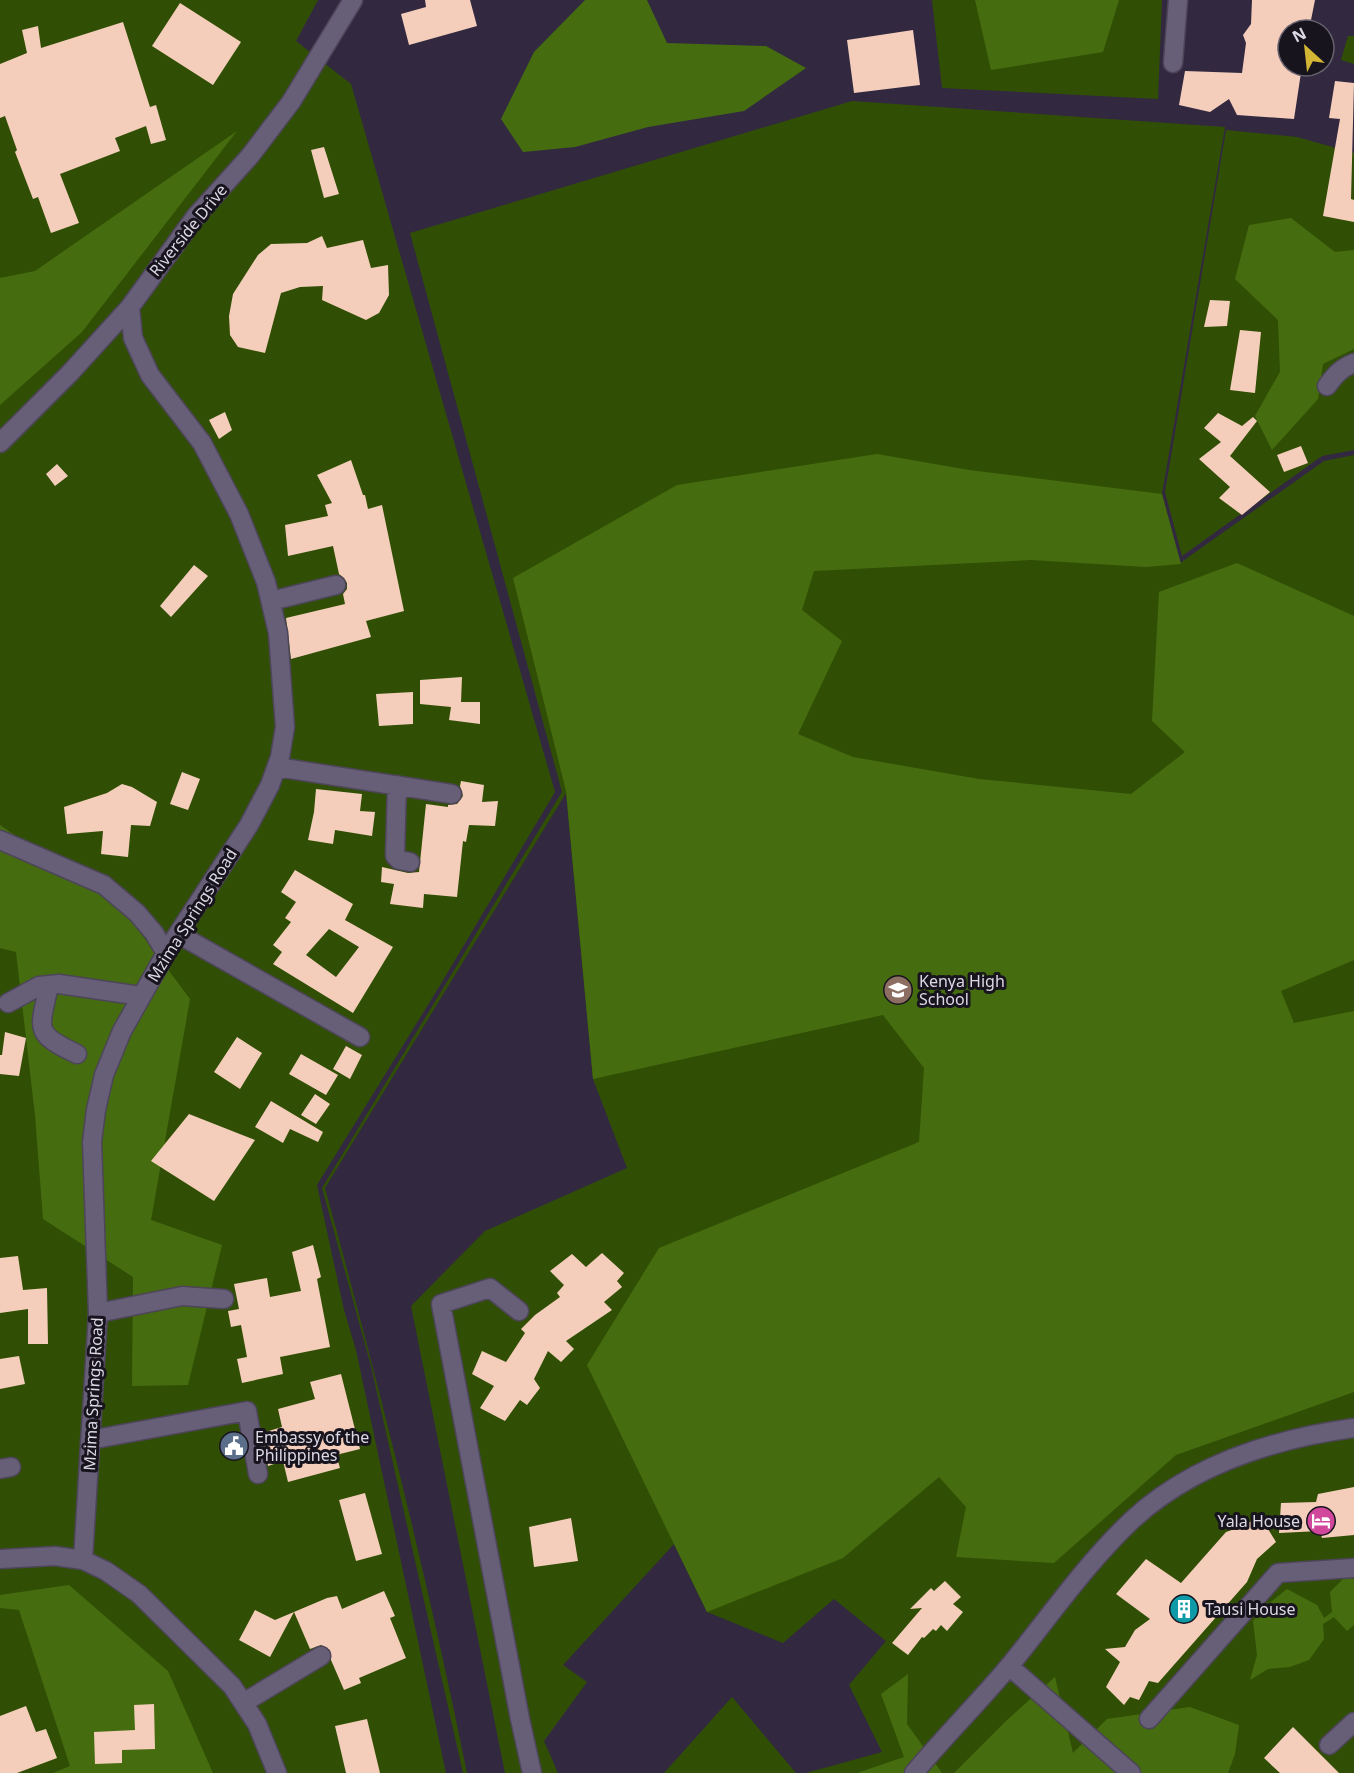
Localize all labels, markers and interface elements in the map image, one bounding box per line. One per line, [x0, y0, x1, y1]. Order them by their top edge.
north arrow [1276, 18, 1336, 78]
text: N [1288, 22, 1310, 47]
street label: Riverside Drive [144, 179, 232, 281]
street label: Mzima Springs Road [142, 844, 242, 986]
place label: Kenya High School [919, 970, 1005, 1010]
school or university icon: Kenya High School [882, 974, 914, 1006]
street label: Mzima Springs Road [78, 1317, 108, 1471]
place label: Embassy of the Philippines [255, 1426, 369, 1466]
public building icon: Embassy of the Philippines [218, 1430, 250, 1462]
hotel icon: Yala House [1305, 1505, 1337, 1537]
place label: Yala House [1217, 1510, 1300, 1532]
building icon: Tausi House [1168, 1593, 1200, 1625]
place label: Tausi House [1205, 1598, 1296, 1620]

